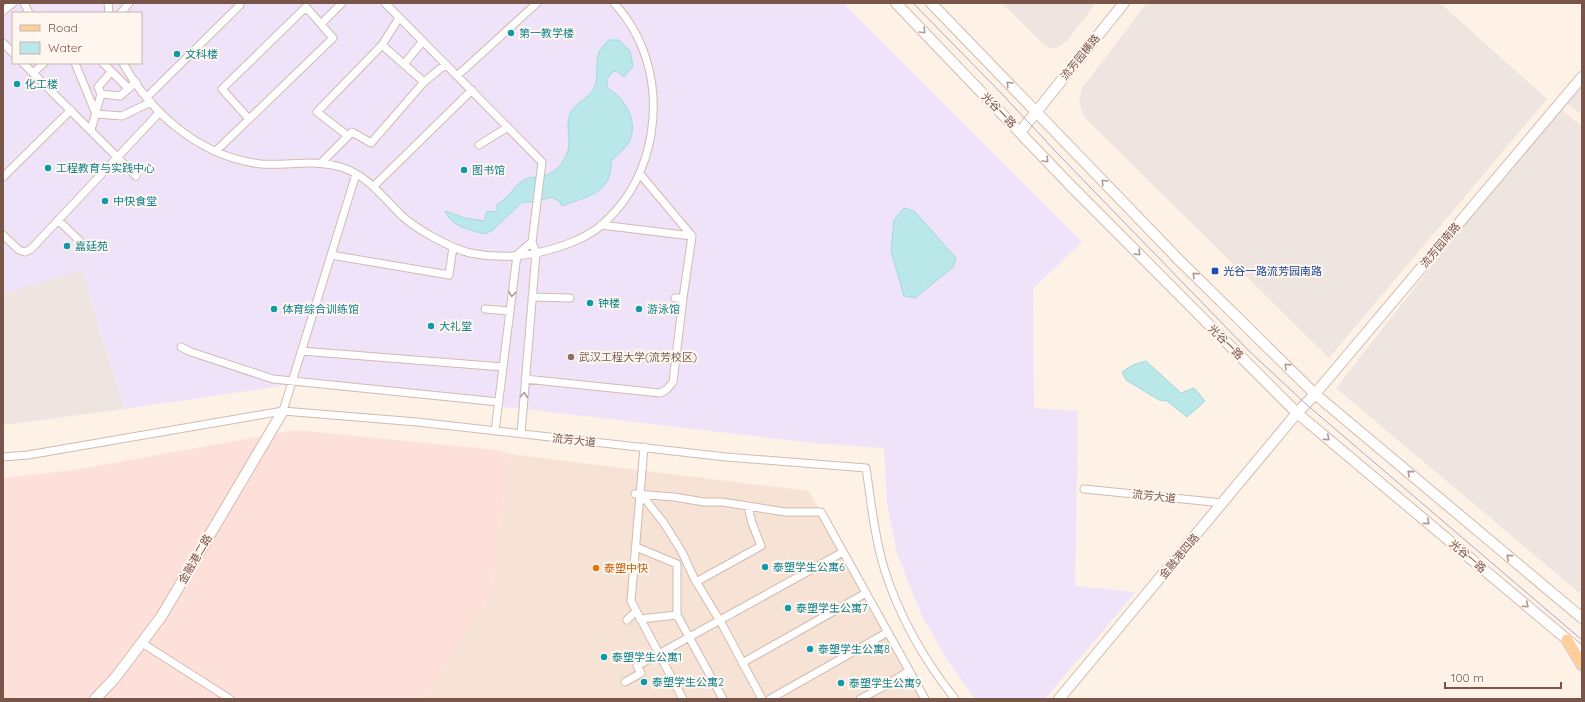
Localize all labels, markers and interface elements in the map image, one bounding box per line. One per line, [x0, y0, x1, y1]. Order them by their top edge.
legend [12, 12, 142, 64]
text: Road [48, 20, 78, 35]
place label: 第一教学楼 [519, 26, 574, 40]
one-way arrow [918, 26, 926, 34]
marker: 第一教学楼 [506, 28, 516, 38]
street label: 流芳园横路 [1057, 31, 1103, 83]
text: Water [48, 40, 83, 55]
place label: 文科楼 [185, 47, 218, 61]
marker: 文科楼 [172, 49, 182, 59]
place label: 化工楼 [25, 77, 58, 91]
marker: 化工楼 [12, 79, 22, 89]
one-way arrow [1006, 81, 1014, 89]
street label: 光谷一路 [979, 89, 1019, 131]
one-way arrow [1042, 155, 1049, 163]
place label: 工程教育与实践中心 [56, 161, 155, 175]
marker: 工程教育与实践中心 [43, 163, 53, 173]
place label: 图书馆 [472, 163, 505, 177]
marker: 图书馆 [459, 165, 469, 175]
one-way arrow [1101, 179, 1109, 187]
place label: 中快食堂 [113, 194, 157, 208]
marker: 中快食堂 [100, 196, 110, 206]
street label: 流芳园南路 [1417, 219, 1463, 271]
place label: 嘉廷苑 [75, 239, 108, 253]
marker: 嘉廷苑 [62, 241, 72, 251]
one-way arrow [1133, 248, 1140, 256]
place label: 光谷一路流芳园南路 [1223, 264, 1322, 278]
marker: 光谷一路流芳园南路 [1210, 266, 1220, 276]
one-way arrow [1192, 273, 1200, 280]
one-way arrow [508, 291, 517, 297]
place label: 钟楼 [598, 296, 620, 310]
marker: 钟楼 [585, 298, 595, 308]
place label: 体育综合训练馆 [282, 302, 359, 316]
place label: 游泳馆 [647, 302, 680, 316]
marker: 体育综合训练馆 [269, 304, 279, 314]
marker: 游泳馆 [634, 304, 644, 314]
place label: 大礼堂 [439, 319, 472, 333]
marker: 大礼堂 [426, 321, 436, 331]
street label: 光谷一路 [1205, 321, 1247, 363]
place label: 武汉工程大学(流芳校区) [579, 350, 697, 364]
marker: 武汉工程大学(流芳校区) [566, 352, 576, 362]
one-way arrow [1285, 364, 1292, 371]
one-way arrow [519, 392, 528, 398]
street label: 流芳大道 [551, 431, 597, 449]
one-way arrow [1322, 434, 1330, 441]
one-way arrow [1407, 471, 1415, 478]
street label: 流芳大道 [1131, 487, 1177, 505]
one-way arrow [1422, 517, 1429, 524]
street label: 金融港四路 [1156, 530, 1202, 582]
street label: 金融港二路 [175, 532, 215, 586]
street label: 光谷一路 [1447, 536, 1489, 576]
one-way arrow [1507, 555, 1514, 562]
place label: 泰塑学生公寓6 [773, 560, 845, 574]
place label: 泰塑中快 [604, 561, 648, 575]
marker: 泰塑学生公寓6 [760, 562, 770, 572]
marker: 泰塑中快 [591, 563, 601, 573]
place label: 泰塑学生公寓7 [796, 601, 868, 615]
one-way arrow [1522, 601, 1529, 608]
marker: 泰塑学生公寓7 [783, 603, 793, 613]
place label: 泰塑学生公寓8 [818, 642, 890, 656]
marker: 泰塑学生公寓8 [805, 644, 815, 654]
place label: 泰塑学生公寓1 [612, 650, 682, 664]
marker: 泰塑学生公寓1 [599, 652, 609, 662]
scale bar [1445, 664, 1561, 690]
text: 100 m [1451, 670, 1484, 685]
place label: 泰塑学生公寓2 [652, 675, 724, 689]
place label: 泰塑学生公寓9 [849, 676, 921, 690]
marker: 泰塑学生公寓2 [639, 677, 649, 687]
marker: 泰塑学生公寓9 [836, 678, 846, 688]

